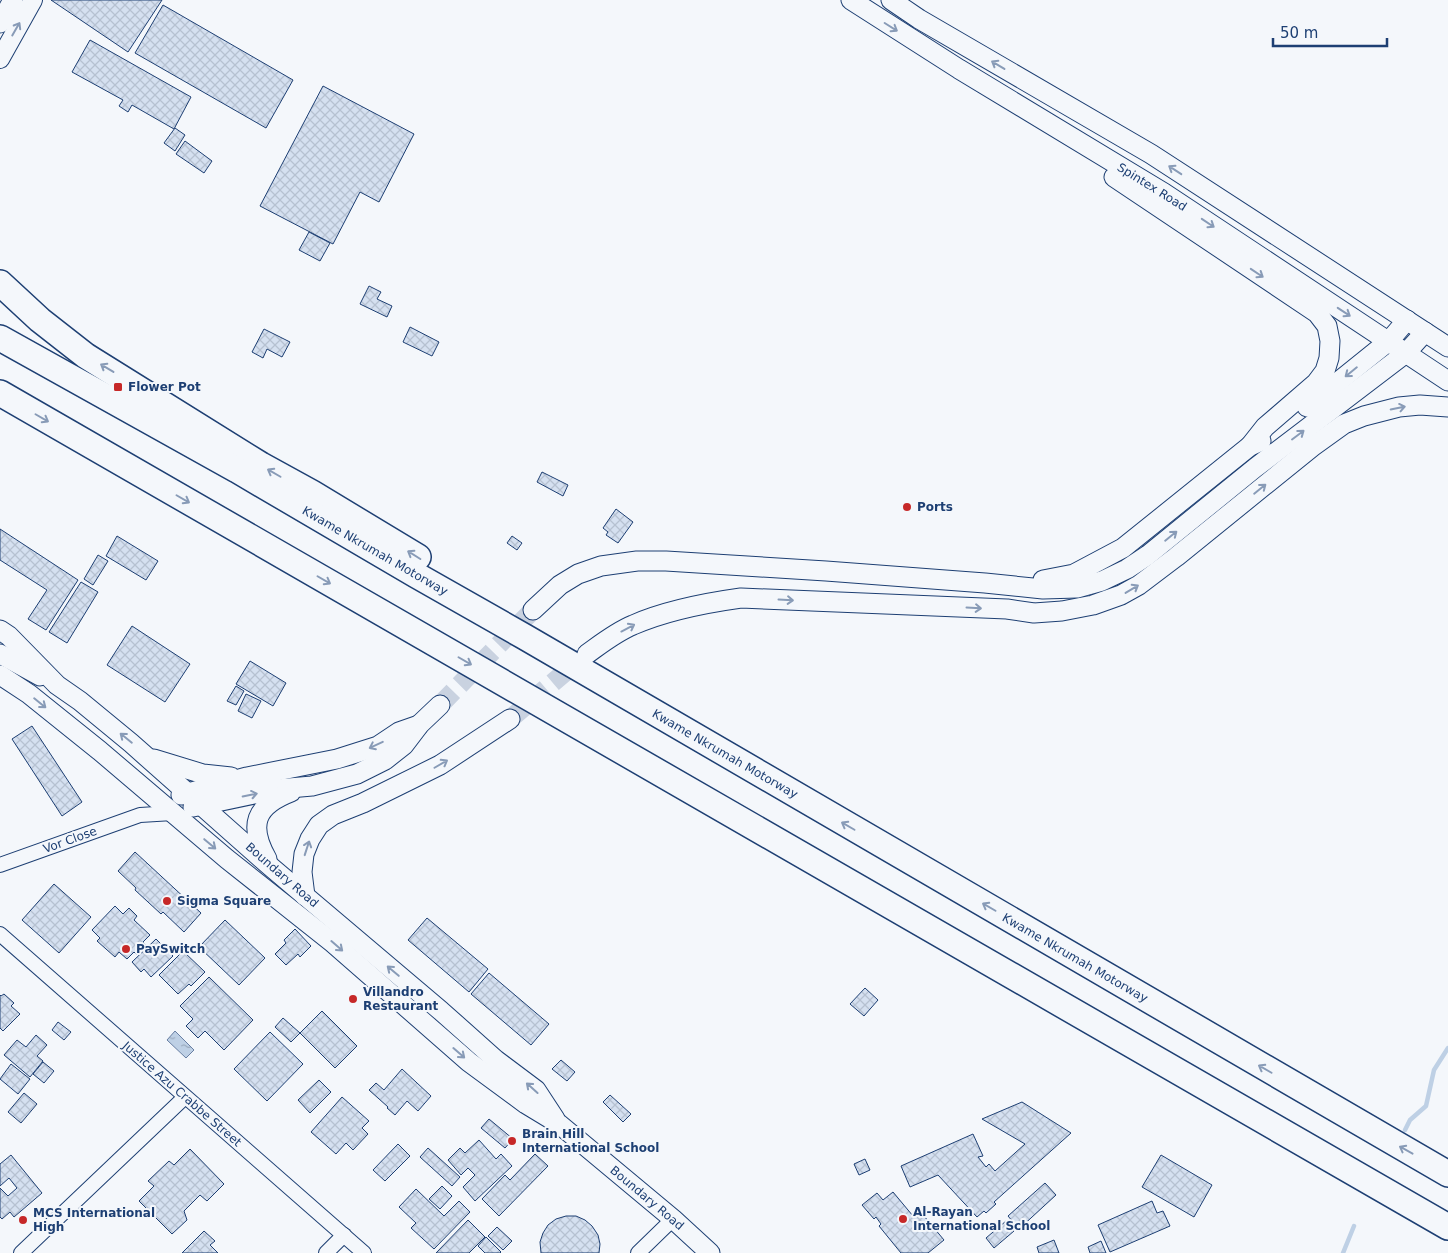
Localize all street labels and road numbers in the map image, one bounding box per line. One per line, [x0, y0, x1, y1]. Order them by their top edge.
street label: Spintex Road [1115, 160, 1189, 214]
street label: Kwame Nkrumah Motorway [300, 503, 450, 599]
street label: Kwame Nkrumah Motorway [650, 706, 800, 802]
street label: Vor Close [41, 824, 99, 856]
street label: Boundary Road [243, 840, 321, 910]
street label: Kwame Nkrumah Motorway [1000, 910, 1150, 1006]
street label: Justice Azu Crabbe Street [119, 1038, 244, 1150]
street label: Boundary Road [607, 1163, 687, 1233]

